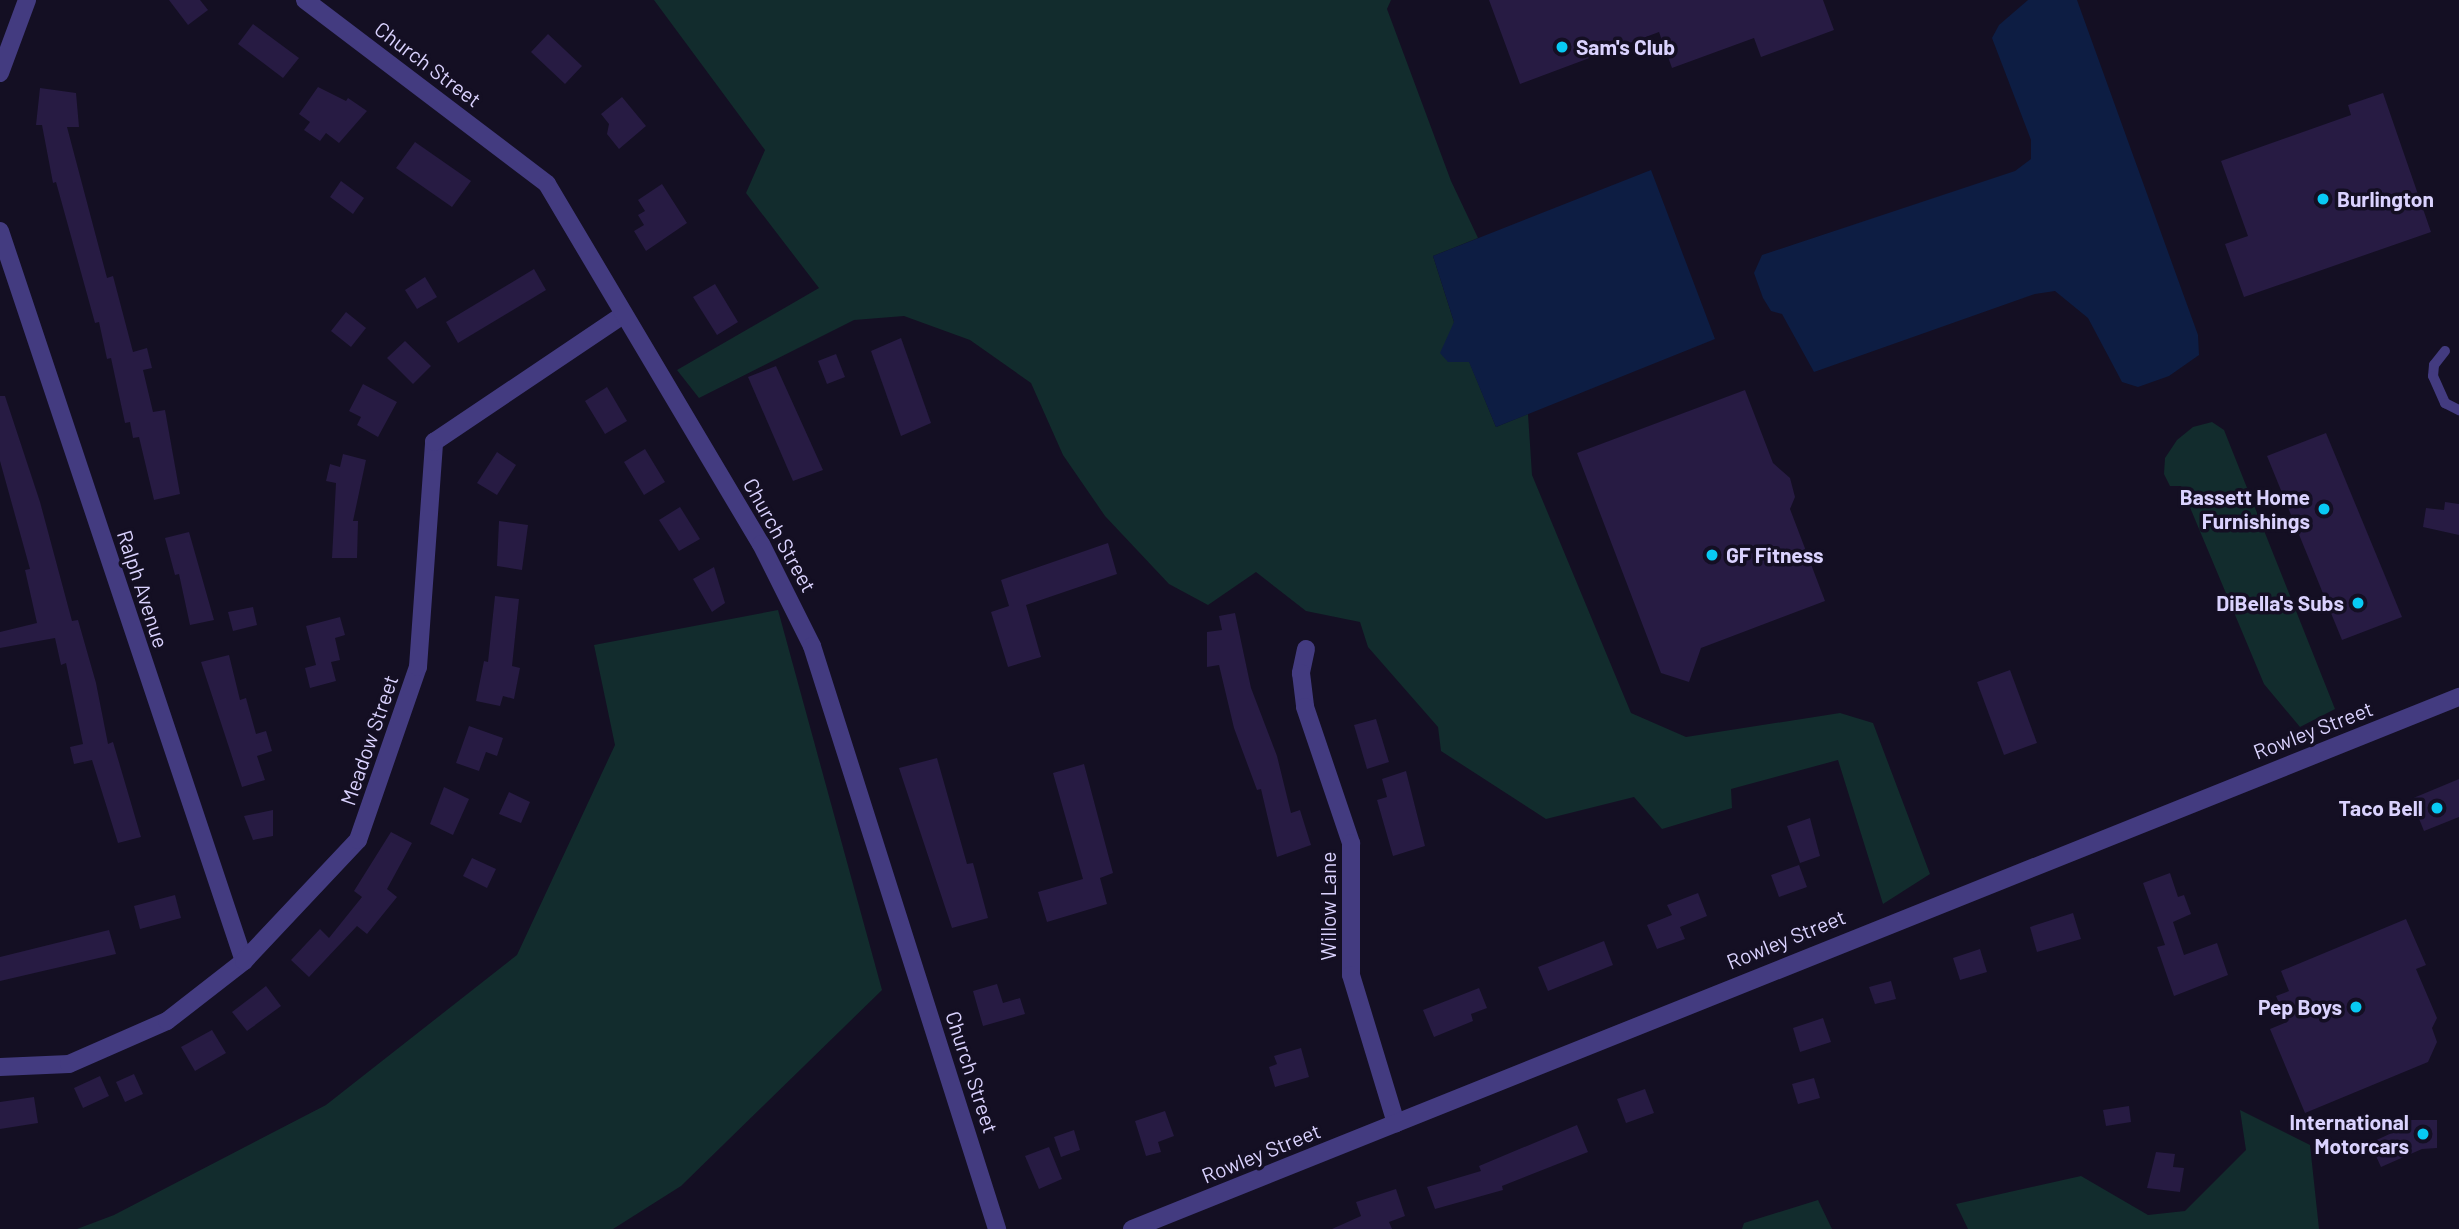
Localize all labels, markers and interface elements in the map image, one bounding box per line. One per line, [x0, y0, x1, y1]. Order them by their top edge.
street label: Church Street [370, 16, 486, 112]
place label: Sam's Club [1576, 34, 1675, 60]
marker: Sam's Club [1554, 39, 1570, 55]
place label: Burlington [2337, 186, 2434, 212]
marker: Burlington [2315, 191, 2331, 207]
street label: Church Street [738, 474, 822, 596]
place label: Bassett Home Furnishings [2180, 484, 2310, 534]
marker: Bassett Home Furnishings [2316, 501, 2332, 517]
street label: Ralph Avenue [112, 527, 174, 651]
place label: GF Fitness [1726, 542, 1824, 568]
marker: GF Fitness [1704, 547, 1720, 563]
place label: DiBella's Subs [2216, 590, 2344, 616]
marker: DiBella's Subs [2350, 595, 2366, 611]
street label: Meadow Street [335, 672, 403, 808]
street label: Rowley Street [2250, 696, 2376, 764]
place label: Taco Bell [2339, 795, 2423, 821]
marker: Taco Bell [2429, 800, 2445, 816]
street label: Willow Lane [1315, 852, 1341, 960]
street label: Rowley Street [1723, 904, 1849, 974]
place label: Pep Boys [2258, 994, 2342, 1020]
marker: Pep Boys [2348, 999, 2364, 1015]
street label: Church Street [940, 1008, 1004, 1136]
place label: International Motorcars [2290, 1109, 2409, 1159]
street label: Rowley Street [1198, 1118, 1324, 1188]
marker: International Motorcars [2415, 1126, 2431, 1142]

